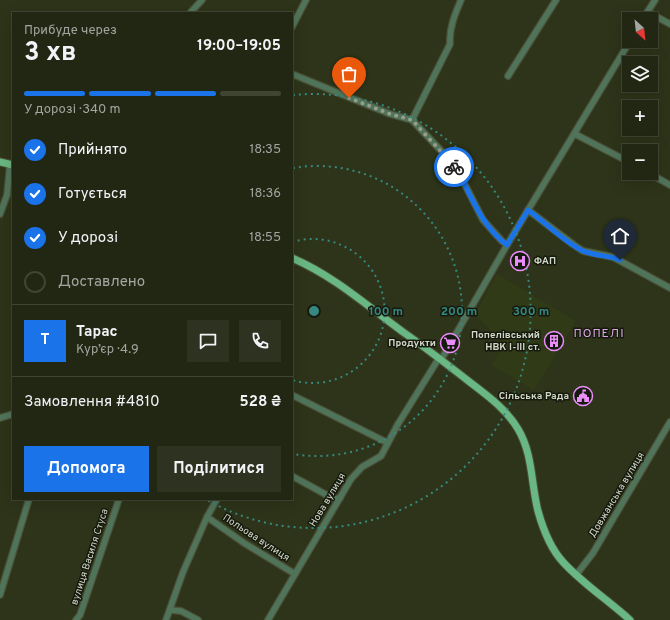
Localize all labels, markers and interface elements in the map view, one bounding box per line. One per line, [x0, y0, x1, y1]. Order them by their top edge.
north arrow [622, 12, 658, 48]
map controls [622, 12, 658, 180]
text: Прибуде через [24, 23, 117, 39]
text: 3 хв [24, 37, 77, 70]
text: 19:00–19:05 [197, 37, 281, 56]
button: layers [622, 56, 658, 92]
pin [332, 57, 366, 98]
icon: bag [338, 63, 360, 85]
button: + [622, 100, 658, 136]
text: У дорозі · 340 m [24, 102, 120, 118]
icon: check [24, 139, 46, 161]
text: Прийнято [58, 141, 127, 160]
text: 18:35 [249, 142, 281, 158]
button: − [622, 144, 658, 180]
courier [434, 147, 474, 187]
icon: bike [443, 156, 465, 178]
icon: check [24, 183, 46, 205]
text: Готується [58, 185, 127, 204]
text: 18:36 [250, 186, 281, 202]
pin [603, 219, 637, 260]
icon: home [609, 225, 631, 247]
icon: check [24, 227, 46, 249]
text: У дорозі [58, 229, 118, 248]
text: 18:55 [249, 230, 281, 246]
hospital icon: ФАП [509, 250, 531, 272]
place label: ФАП [534, 255, 556, 268]
text: Доставлено [58, 273, 145, 292]
centre of rings [307, 304, 321, 318]
text: 100 m [369, 304, 403, 320]
text: 200 m [441, 304, 477, 320]
text: 300 m [513, 304, 549, 320]
button: chat [187, 320, 229, 362]
button: phone [239, 320, 281, 362]
text: Тарас [76, 323, 118, 342]
district label: ПОПЕЛІ [573, 326, 625, 342]
place label: Попелівський НВК І-ІІІ ст. [471, 329, 541, 354]
building icon: Попелівський НВК І-ІІІ ст. [543, 330, 565, 352]
text: Т [40, 331, 50, 350]
supermarket icon: Продукти [439, 332, 461, 354]
place label: Продукти [388, 337, 436, 350]
text: Кур’єр · 4.9 [76, 342, 139, 358]
public building icon: Сільська Рада [572, 385, 594, 407]
place label: Сільська Рада [499, 390, 569, 403]
text: Замовлення #4810 [24, 393, 160, 412]
text: 528 ₴ [240, 393, 281, 412]
button: Допомога [24, 446, 149, 492]
button: Поділитися [157, 446, 281, 492]
street label: Довжанська вулиця [586, 450, 648, 540]
street label: Нова вулиця [307, 471, 349, 529]
street label: вулиця Василя Стуса [68, 507, 112, 607]
street label: Польова вулиця [220, 511, 292, 565]

